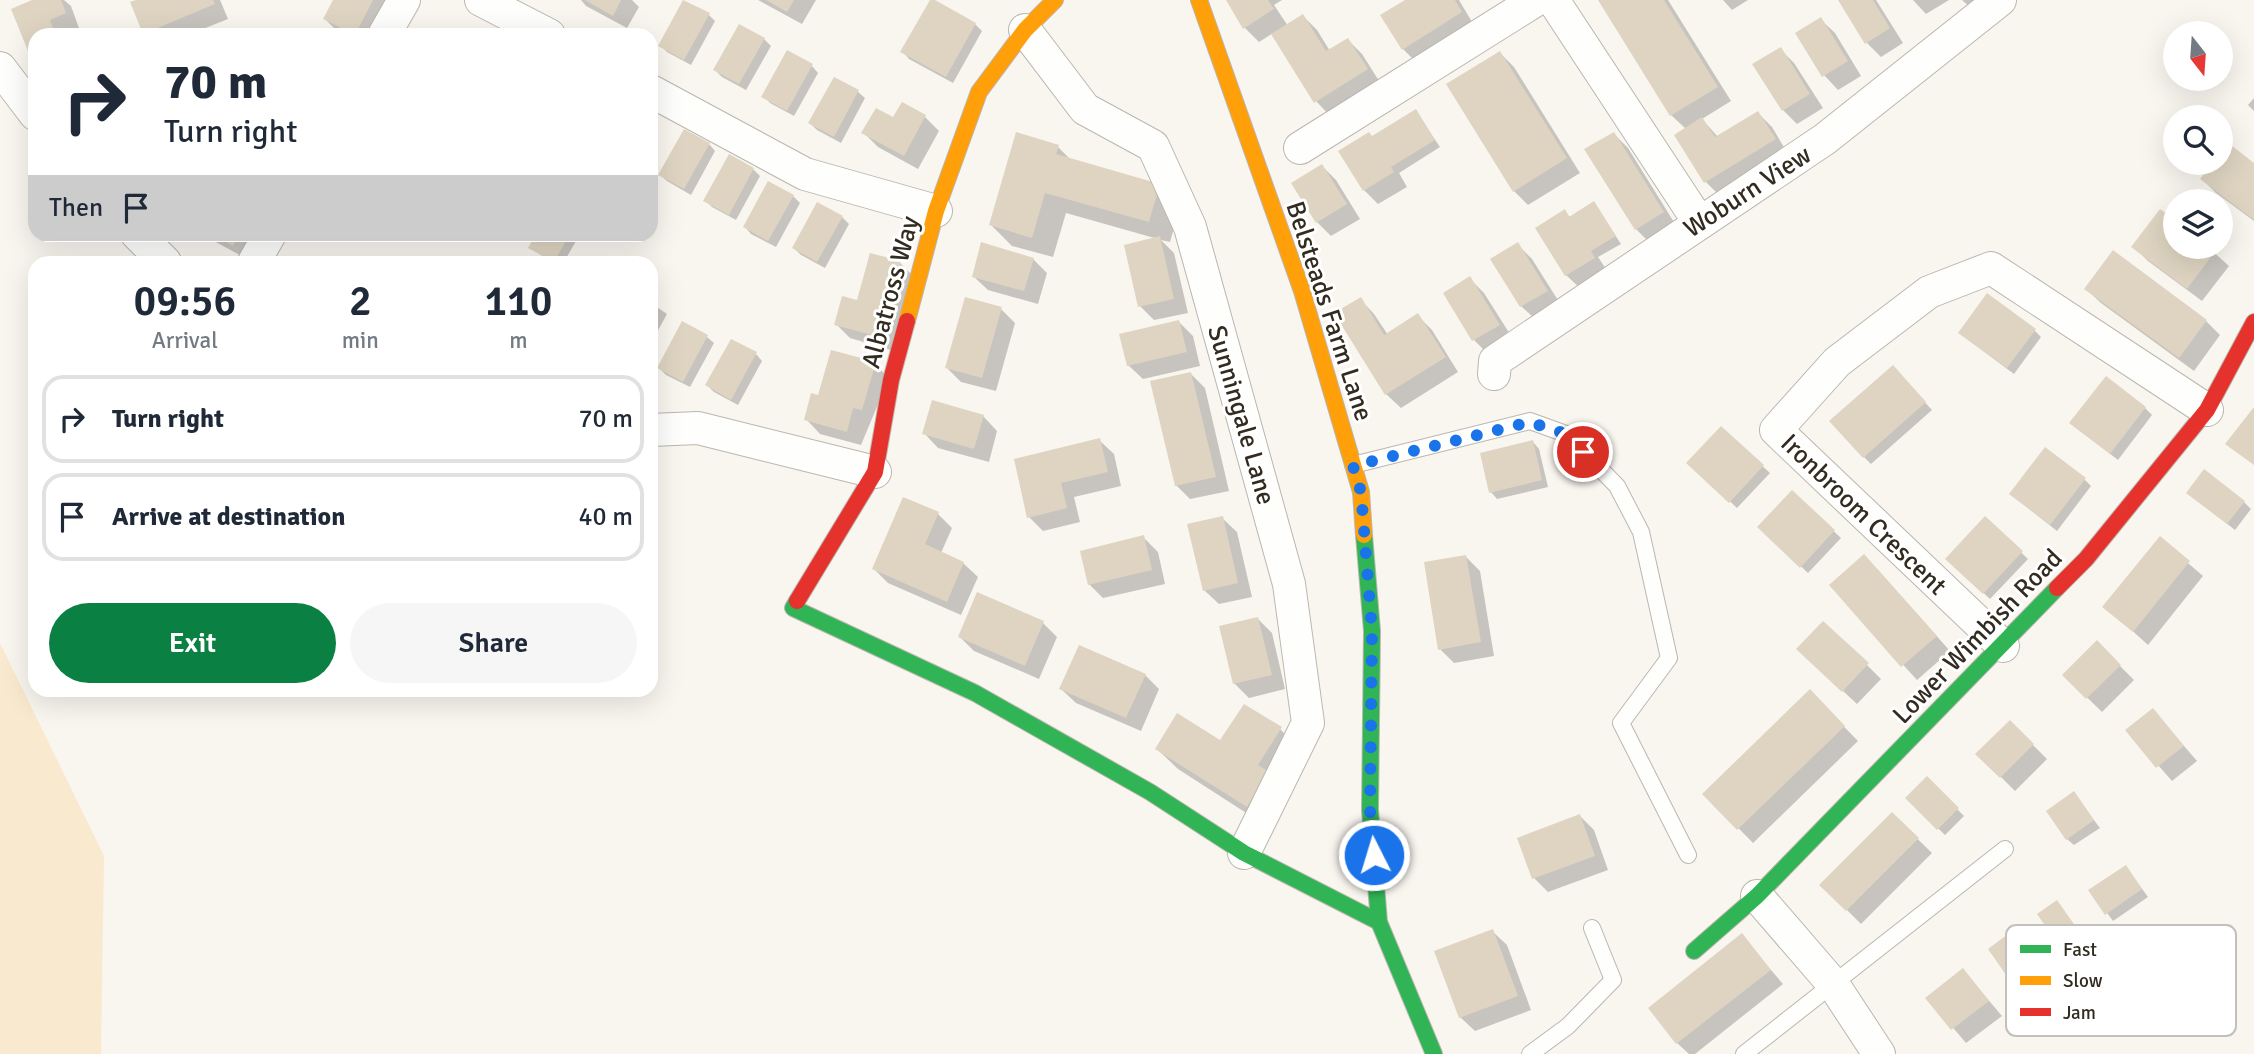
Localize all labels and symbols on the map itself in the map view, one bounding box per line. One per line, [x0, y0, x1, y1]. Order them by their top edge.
north arrow [2163, 21, 2233, 91]
street label: Woburn View [1678, 139, 1817, 245]
street label: Belsteads Farm Lane [1278, 197, 1380, 425]
street label: Albatross Way [855, 213, 927, 372]
street label: Sunningale Lane [1200, 322, 1282, 509]
pin [1553, 422, 1613, 482]
street label: Ironbroom Crescent [1774, 427, 1953, 602]
street label: Lower Wimbish Road [1886, 543, 2069, 731]
position arrow [1337, 818, 1411, 892]
legend [2006, 925, 2236, 1036]
text: Fast [2063, 938, 2097, 962]
text: Slow [2063, 969, 2103, 993]
text: Jam [2063, 1001, 2096, 1025]

